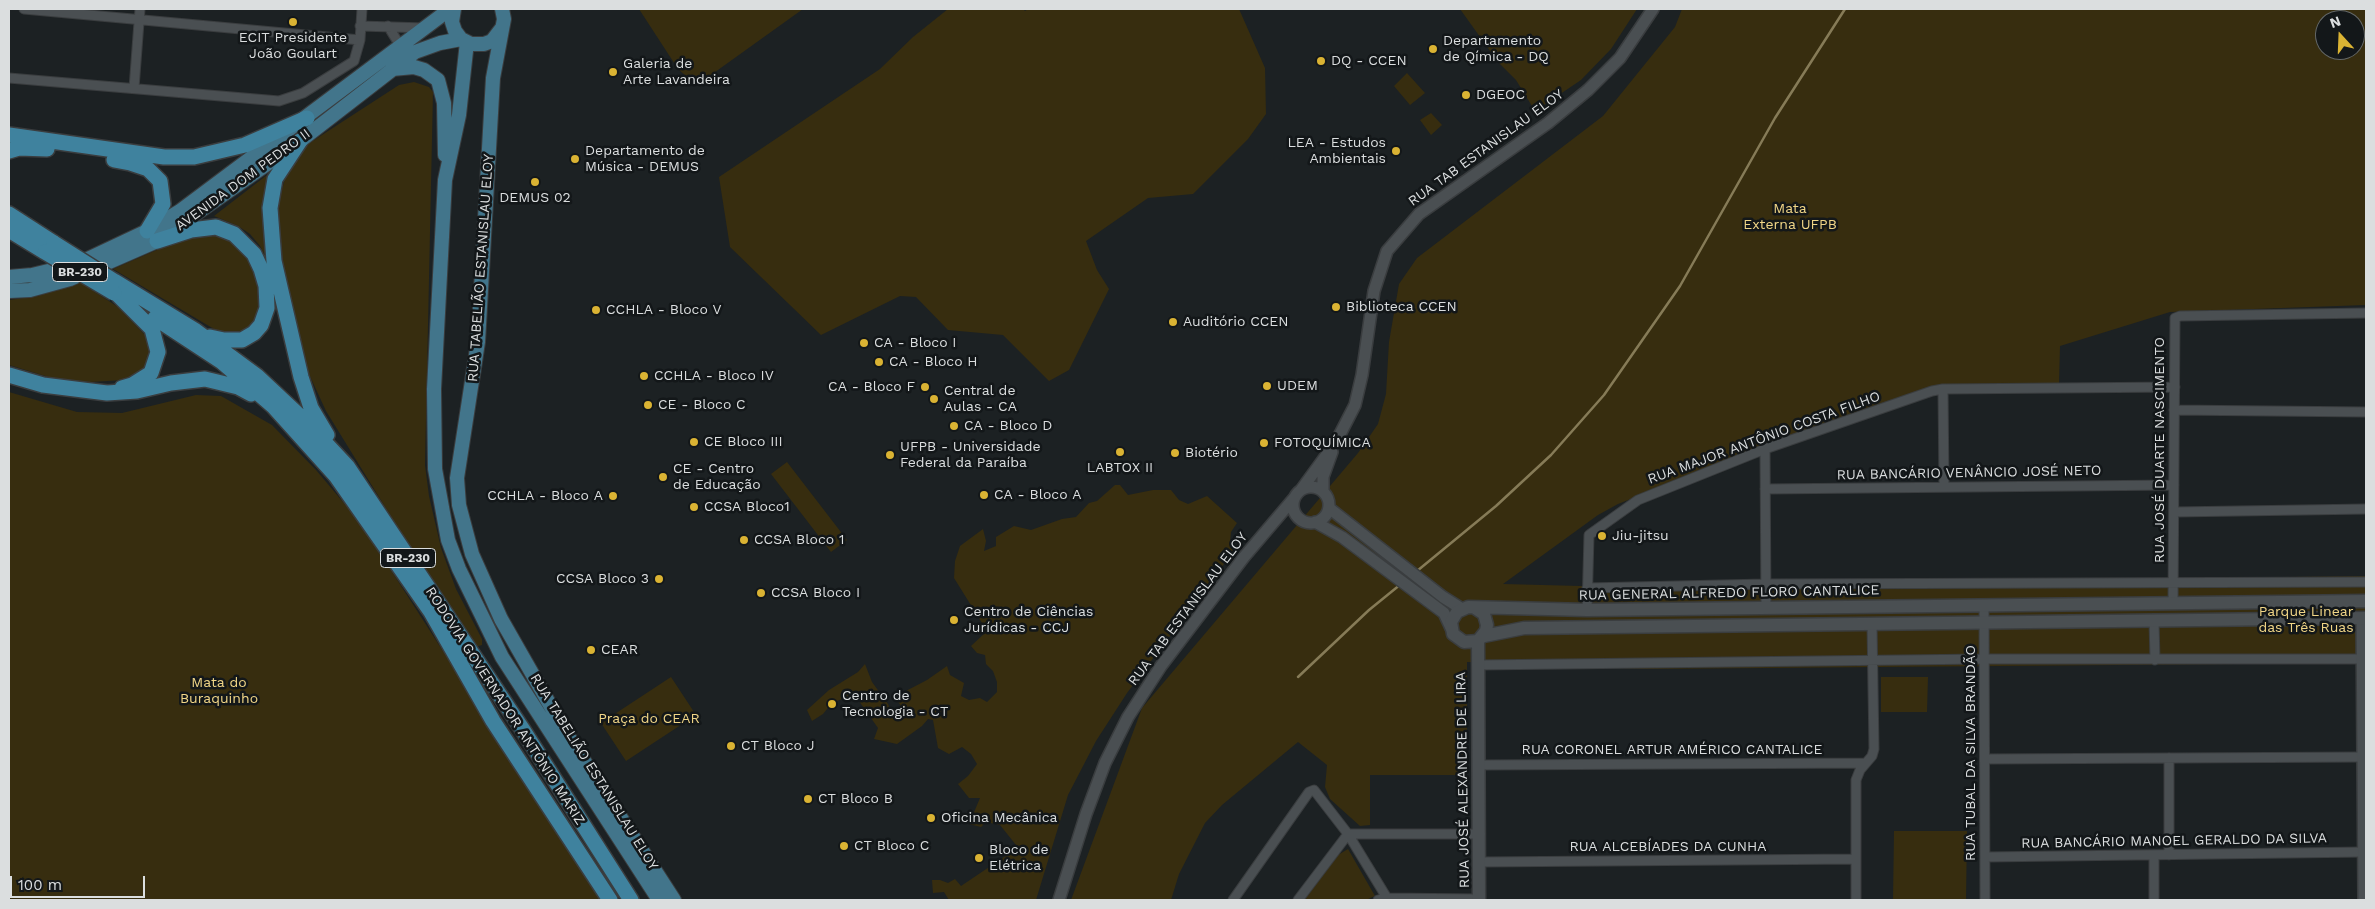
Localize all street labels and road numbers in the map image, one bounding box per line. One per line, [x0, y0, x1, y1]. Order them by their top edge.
street label: RUA TAB ESTANISLAU ELOY [1405, 86, 1567, 210]
street label: AVENIDA DOM PEDRO II [172, 126, 314, 234]
street label: RUA TABELIÃO ESTANISLAU ELOY [465, 153, 497, 383]
road number: BR-230 [52, 262, 108, 282]
street label: RUA JOSÉ DUARTE NASCIMENTO [2152, 337, 2168, 563]
street label: RUA MAJOR ANTÔNIO COSTA FILHO [1646, 388, 1882, 488]
street label: RUA BANCÁRIO VENÂNCIO JOSÉ NETO [1837, 462, 2101, 484]
street label: RUA TAB ESTANISLAU ELOY [1125, 529, 1251, 689]
road number: BR-230 [380, 548, 436, 568]
street label: RUA GENERAL ALFREDO FLORO CANTALICE [1578, 582, 1880, 604]
street label: RODOVIA GOVERNADOR ANTÔNIO MARIZ [422, 584, 588, 828]
street label: RUA TUBAL DA SILVA BRANDÃO [1963, 645, 1979, 861]
street label: RUA TABELIÃO ESTANISLAU ELOY [526, 671, 662, 873]
street label: RUA JOSÉ ALEXANDRE DE LIRA [1453, 672, 1473, 888]
street label: RUA CORONEL ARTUR AMÉRICO CANTALICE [1522, 742, 1822, 758]
street label: RUA BANCÁRIO MANOEL GERALDO DA SILVA [2021, 830, 2327, 852]
street label: RUA ALCEBÍADES DA CUNHA [1569, 839, 1767, 855]

